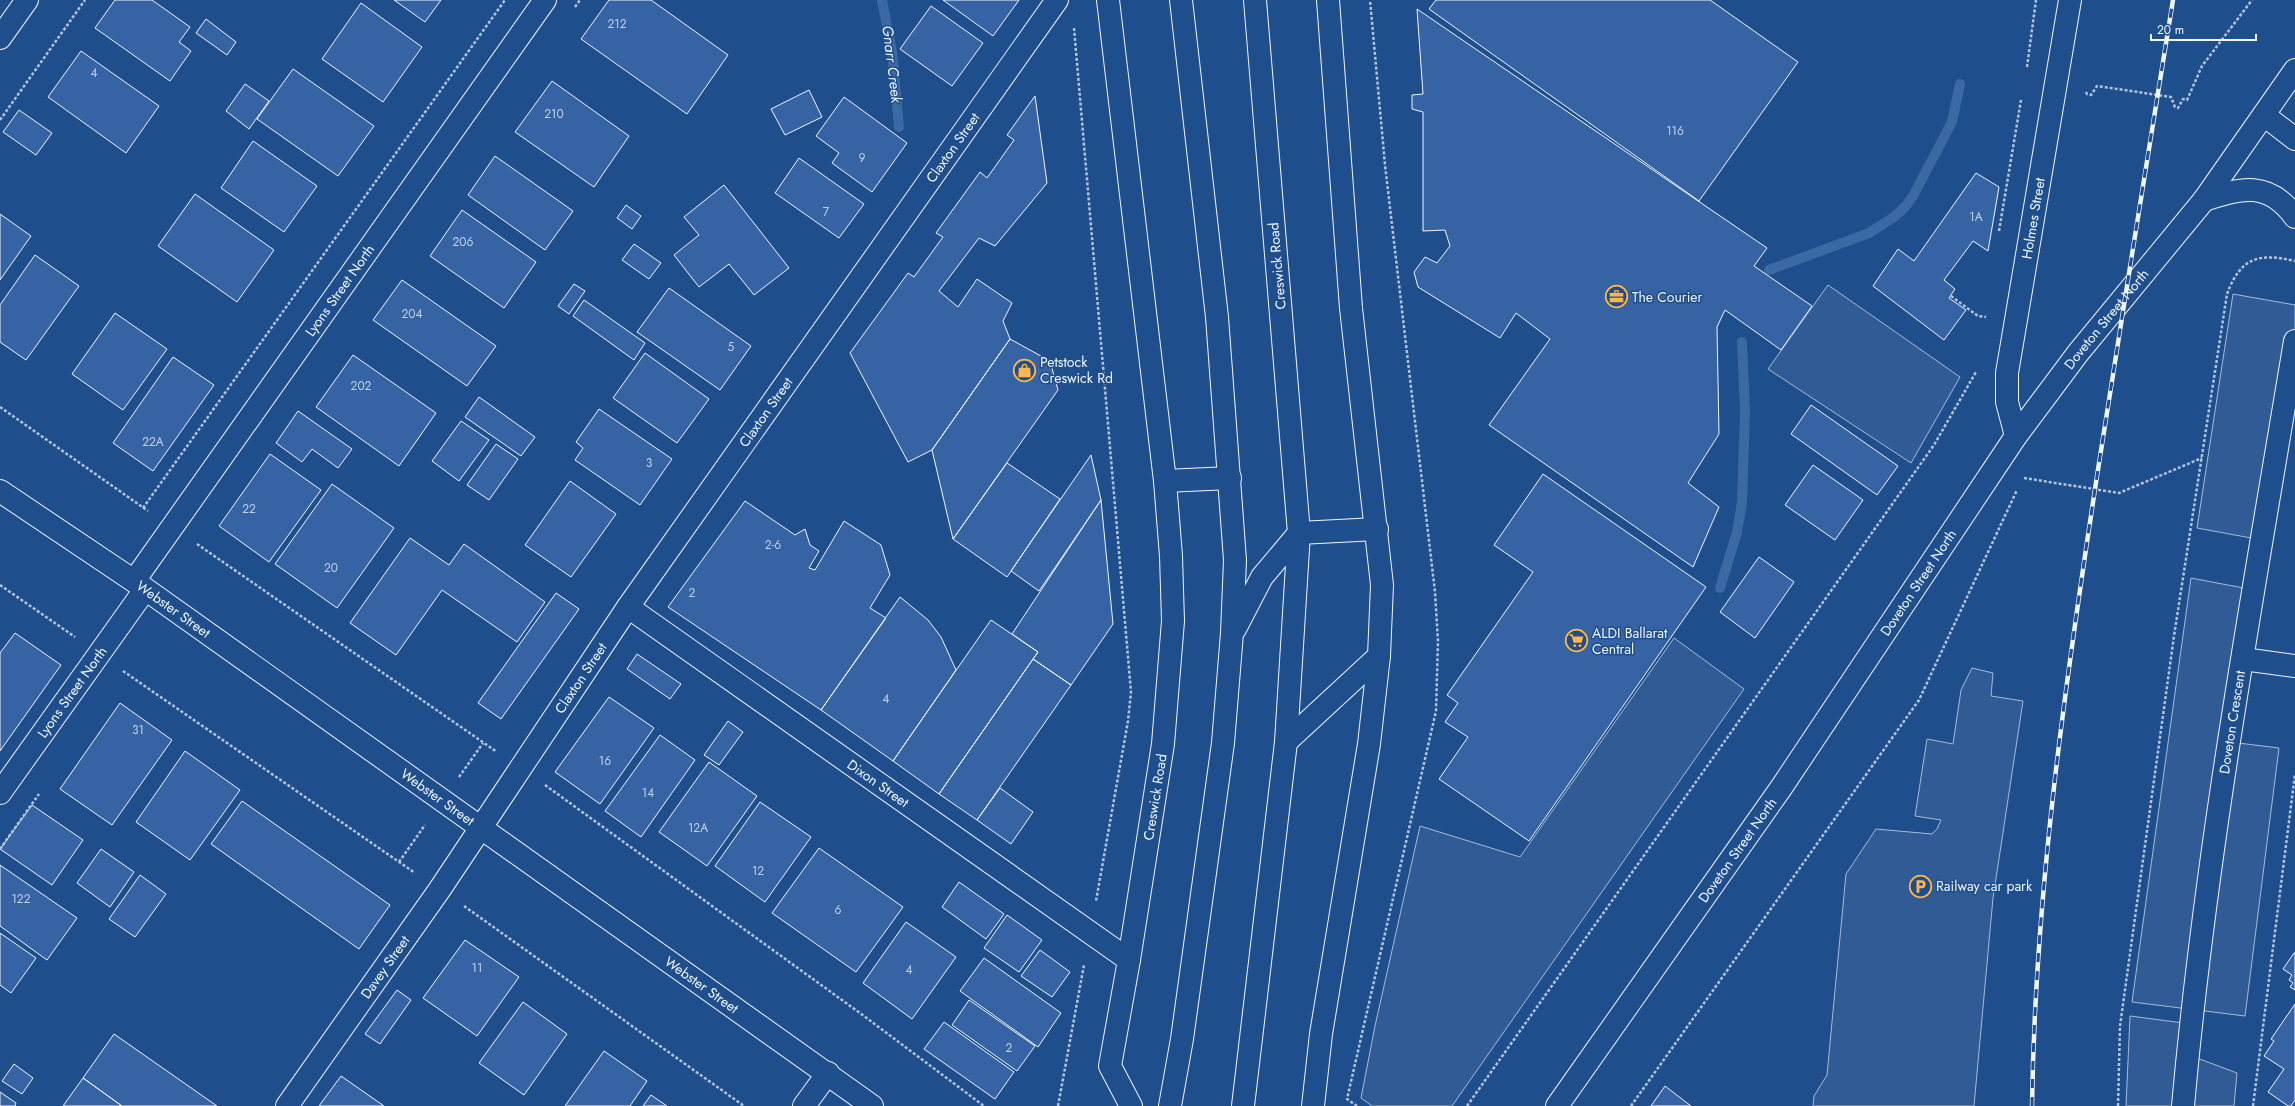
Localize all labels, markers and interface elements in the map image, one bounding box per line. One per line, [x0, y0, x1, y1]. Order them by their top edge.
house number: 212 [607, 15, 627, 33]
scale bar [2151, 16, 2256, 42]
text: 20 m [2157, 21, 2184, 39]
water label: Gnarr Creek [876, 24, 908, 105]
house number: 4 [91, 64, 98, 82]
house number: 210 [544, 105, 564, 123]
street label: Claxton Street [921, 108, 985, 187]
house number: 116 [1666, 122, 1684, 140]
house number: 9 [859, 149, 866, 167]
street label: Holmes Street [2016, 175, 2050, 261]
house number: 7 [823, 203, 830, 221]
house number: 1A [1969, 208, 1983, 226]
street label: Creswick Road [1263, 222, 1291, 310]
house number: 206 [453, 233, 474, 251]
street label: Lyons Street North [300, 240, 379, 340]
street label: Doveton Street North [2059, 264, 2153, 373]
office icon: The Courier [1603, 284, 1629, 310]
place label: The Courier [1632, 287, 1703, 307]
house number: 204 [401, 305, 423, 323]
house number: 5 [728, 338, 735, 356]
place label: Petstock Creswick Rd [1040, 352, 1113, 388]
shop icon: Petstock Creswick Rd [1011, 357, 1037, 383]
street label: Claxton Street [734, 373, 798, 451]
house number: 202 [351, 377, 372, 395]
house number: 22A [142, 433, 164, 451]
house number: 3 [646, 454, 653, 472]
house number: 22 [242, 500, 256, 518]
street label: Doveton Street North [1875, 525, 1961, 640]
house number: 2-6 [765, 536, 781, 554]
house number: 20 [324, 559, 338, 577]
street label: Webster Street [132, 576, 215, 643]
house number: 2 [689, 584, 696, 602]
place label: ALDI Ballarat Central [1592, 623, 1668, 659]
supermarket icon: ALDI Ballarat Central [1564, 628, 1590, 654]
street label: Claxton Street [550, 638, 612, 718]
street label: Lyons Street North [32, 642, 112, 742]
street label: Doveton Crescent [2214, 668, 2250, 775]
house number: 4 [883, 690, 890, 708]
house number: 31 [132, 721, 144, 739]
house number: 16 [599, 752, 611, 770]
street label: Creswick Road [1138, 752, 1172, 842]
street label: Dixon Street [843, 754, 914, 812]
street label: Webster Street [396, 764, 479, 831]
house number: 14 [642, 784, 654, 802]
street label: Doveton Street North [1693, 793, 1781, 907]
house number: 12A [688, 819, 708, 837]
house number: 12 [752, 862, 764, 880]
parking icon: Railway car park [1907, 873, 1933, 899]
place label: Railway car park [1936, 876, 2033, 896]
house number: 122 [11, 890, 31, 908]
house number: 6 [835, 901, 842, 919]
street label: Davey Street [356, 931, 415, 1003]
street label: Webster Street [660, 952, 743, 1018]
house number: 11 [472, 959, 482, 977]
house number: 4 [906, 961, 913, 979]
house number: 2 [1006, 1039, 1013, 1057]

